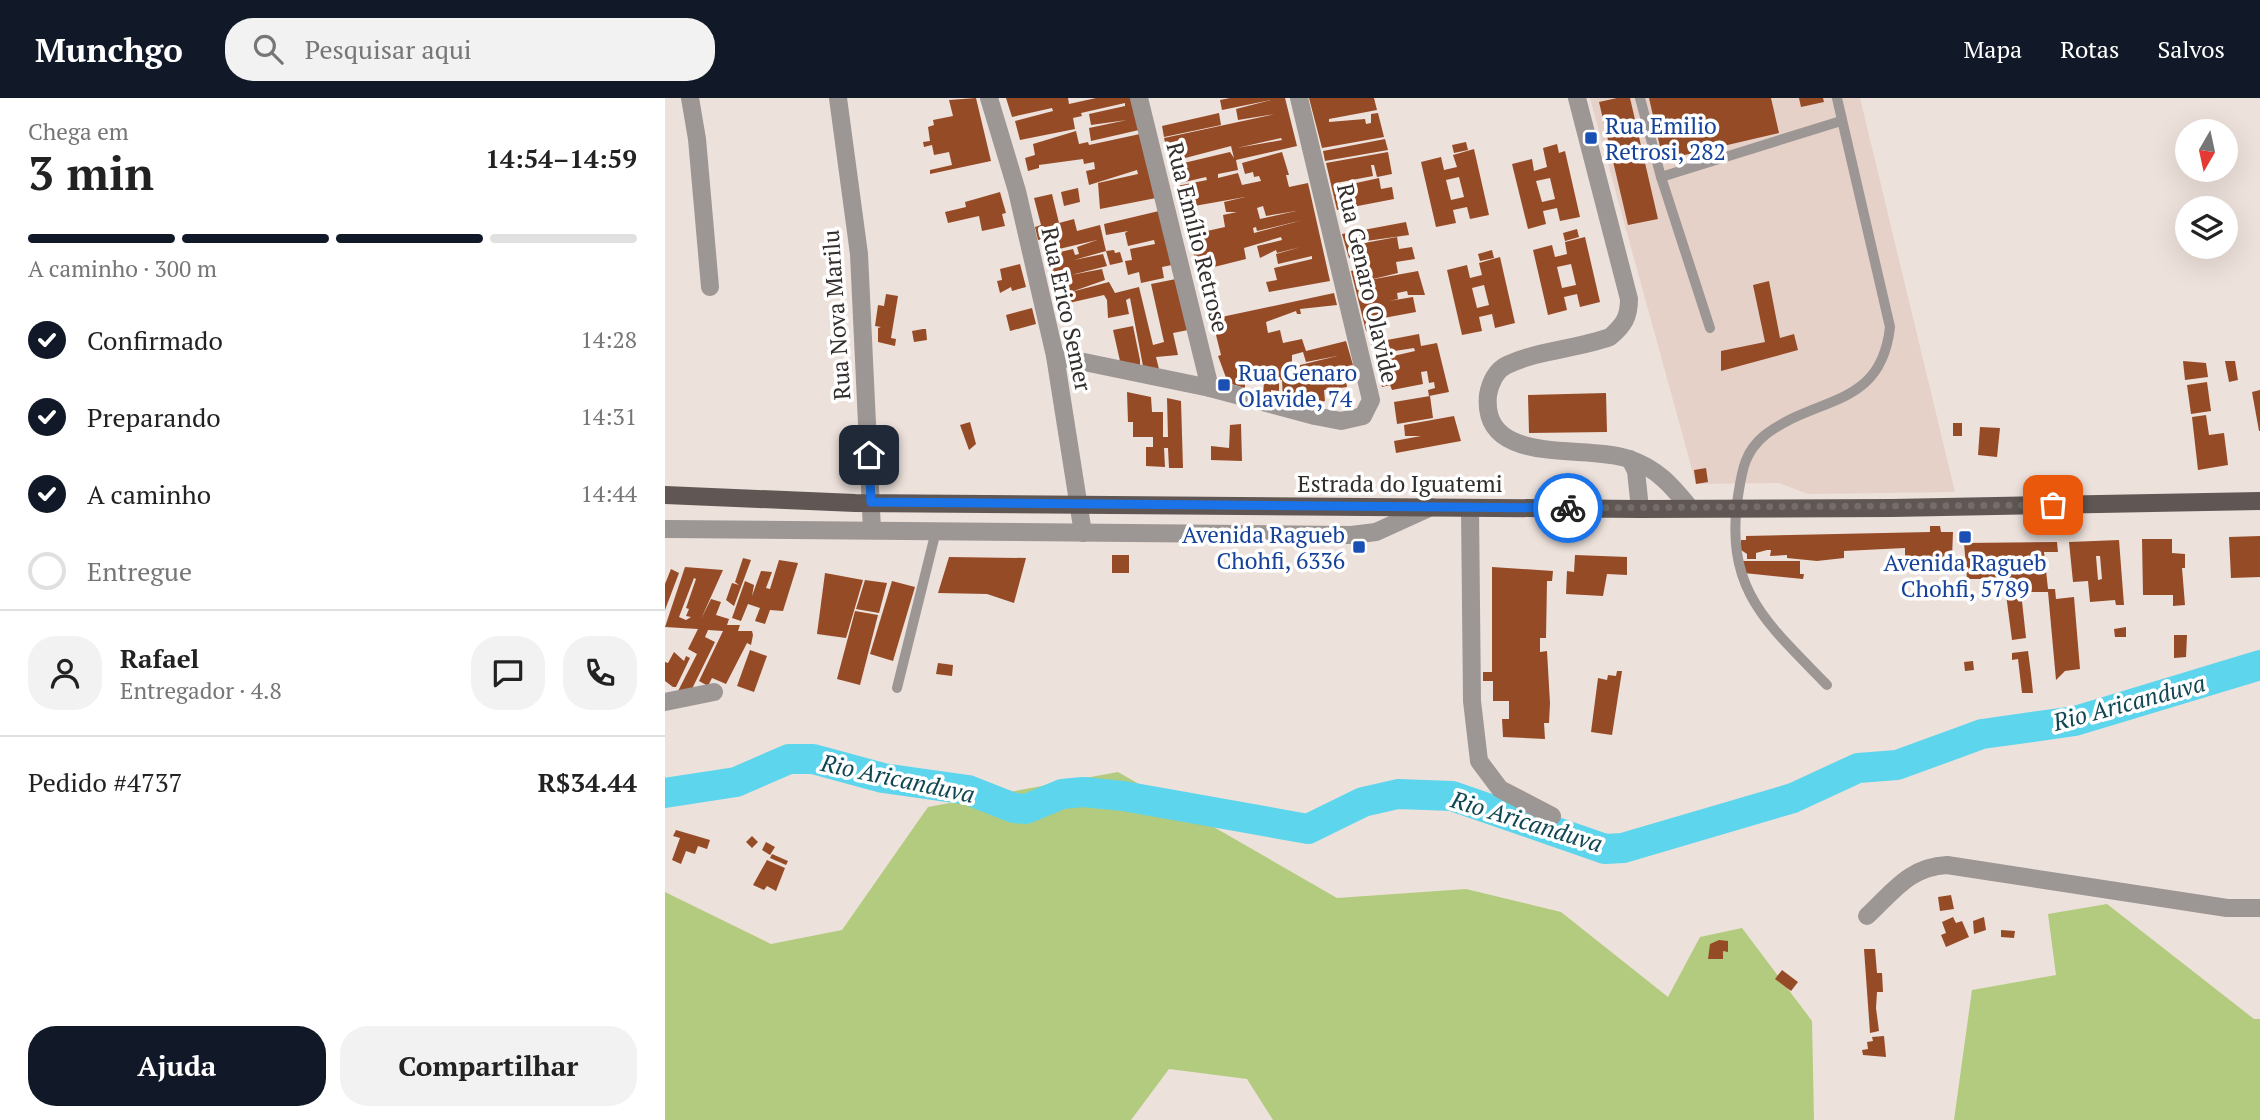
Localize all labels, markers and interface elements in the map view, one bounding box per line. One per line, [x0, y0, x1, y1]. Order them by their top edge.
search box [225, 18, 715, 81]
text: Munchgo [35, 28, 183, 71]
icon: search [249, 30, 287, 68]
text: Pesquisar aqui [305, 32, 472, 66]
text: Mapa [1963, 33, 2022, 65]
text: Rotas [2060, 33, 2119, 65]
text: Salvos [2157, 33, 2225, 65]
place label: Rua Emilio Retrosi, 282 [1605, 110, 1726, 167]
text: Chega em [28, 116, 129, 147]
north arrow [2175, 119, 2238, 182]
map controls [2175, 119, 2238, 259]
marker: Rua Emilio Retrosi, 282 [1583, 130, 1599, 146]
street label: Rua Emílio Retrose [1159, 139, 1237, 335]
text: 14:54–14:59 [485, 141, 637, 175]
text: 3 min [28, 142, 154, 203]
street label: Rua Genaro Olavide [1330, 180, 1406, 386]
button: layers [2175, 196, 2238, 259]
street label: Rua Erico Semer [1034, 224, 1100, 394]
street label: Rua Nova Marilu [815, 229, 857, 401]
text: A caminho · 300 m [28, 253, 217, 284]
icon: check [28, 321, 66, 359]
text: Confirmado [87, 323, 223, 357]
text: 14:28 [580, 324, 637, 355]
place label: Rua Genaro Olavide, 74 [1238, 357, 1357, 414]
marker: Rua Genaro Olavide, 74 [1216, 377, 1232, 393]
icon: check [28, 398, 66, 436]
text: Preparando [87, 400, 221, 434]
text: 14:31 [580, 401, 637, 432]
pin [839, 425, 899, 485]
icon: home [850, 436, 888, 474]
street label: Estrada do Iguatemi [1297, 468, 1503, 499]
courier [1533, 473, 1603, 543]
icon: check [28, 475, 66, 513]
pin [2023, 475, 2083, 535]
text: A caminho [87, 477, 211, 511]
text: 14:44 [580, 478, 637, 509]
icon: bag [2034, 486, 2072, 524]
icon: bike [1549, 489, 1587, 527]
place label: Avenida Ragueb Chohfi, 6336 [1182, 519, 1345, 576]
marker: Avenida Ragueb Chohfi, 5789 [1957, 529, 1973, 545]
marker: Avenida Ragueb Chohfi, 6336 [1351, 539, 1367, 555]
place label: Avenida Ragueb Chohfi, 5789 [1883, 547, 2047, 604]
text: Entregue [87, 554, 192, 588]
button: person [28, 636, 102, 710]
button: chat [471, 636, 545, 710]
button: phone [563, 636, 637, 710]
text: Rafael [120, 641, 199, 675]
water label: Rio Aricanduva [2048, 666, 2209, 738]
text: Entregador · 4.8 [120, 675, 282, 706]
water label: Rio Aricanduva [817, 746, 978, 810]
text: Pedido #4737 [28, 765, 182, 799]
text: R$34.44 [538, 765, 637, 799]
water label: Rio Aricanduva [1447, 783, 1606, 859]
button: Ajuda [28, 1026, 326, 1106]
button: Compartilhar [340, 1026, 637, 1106]

